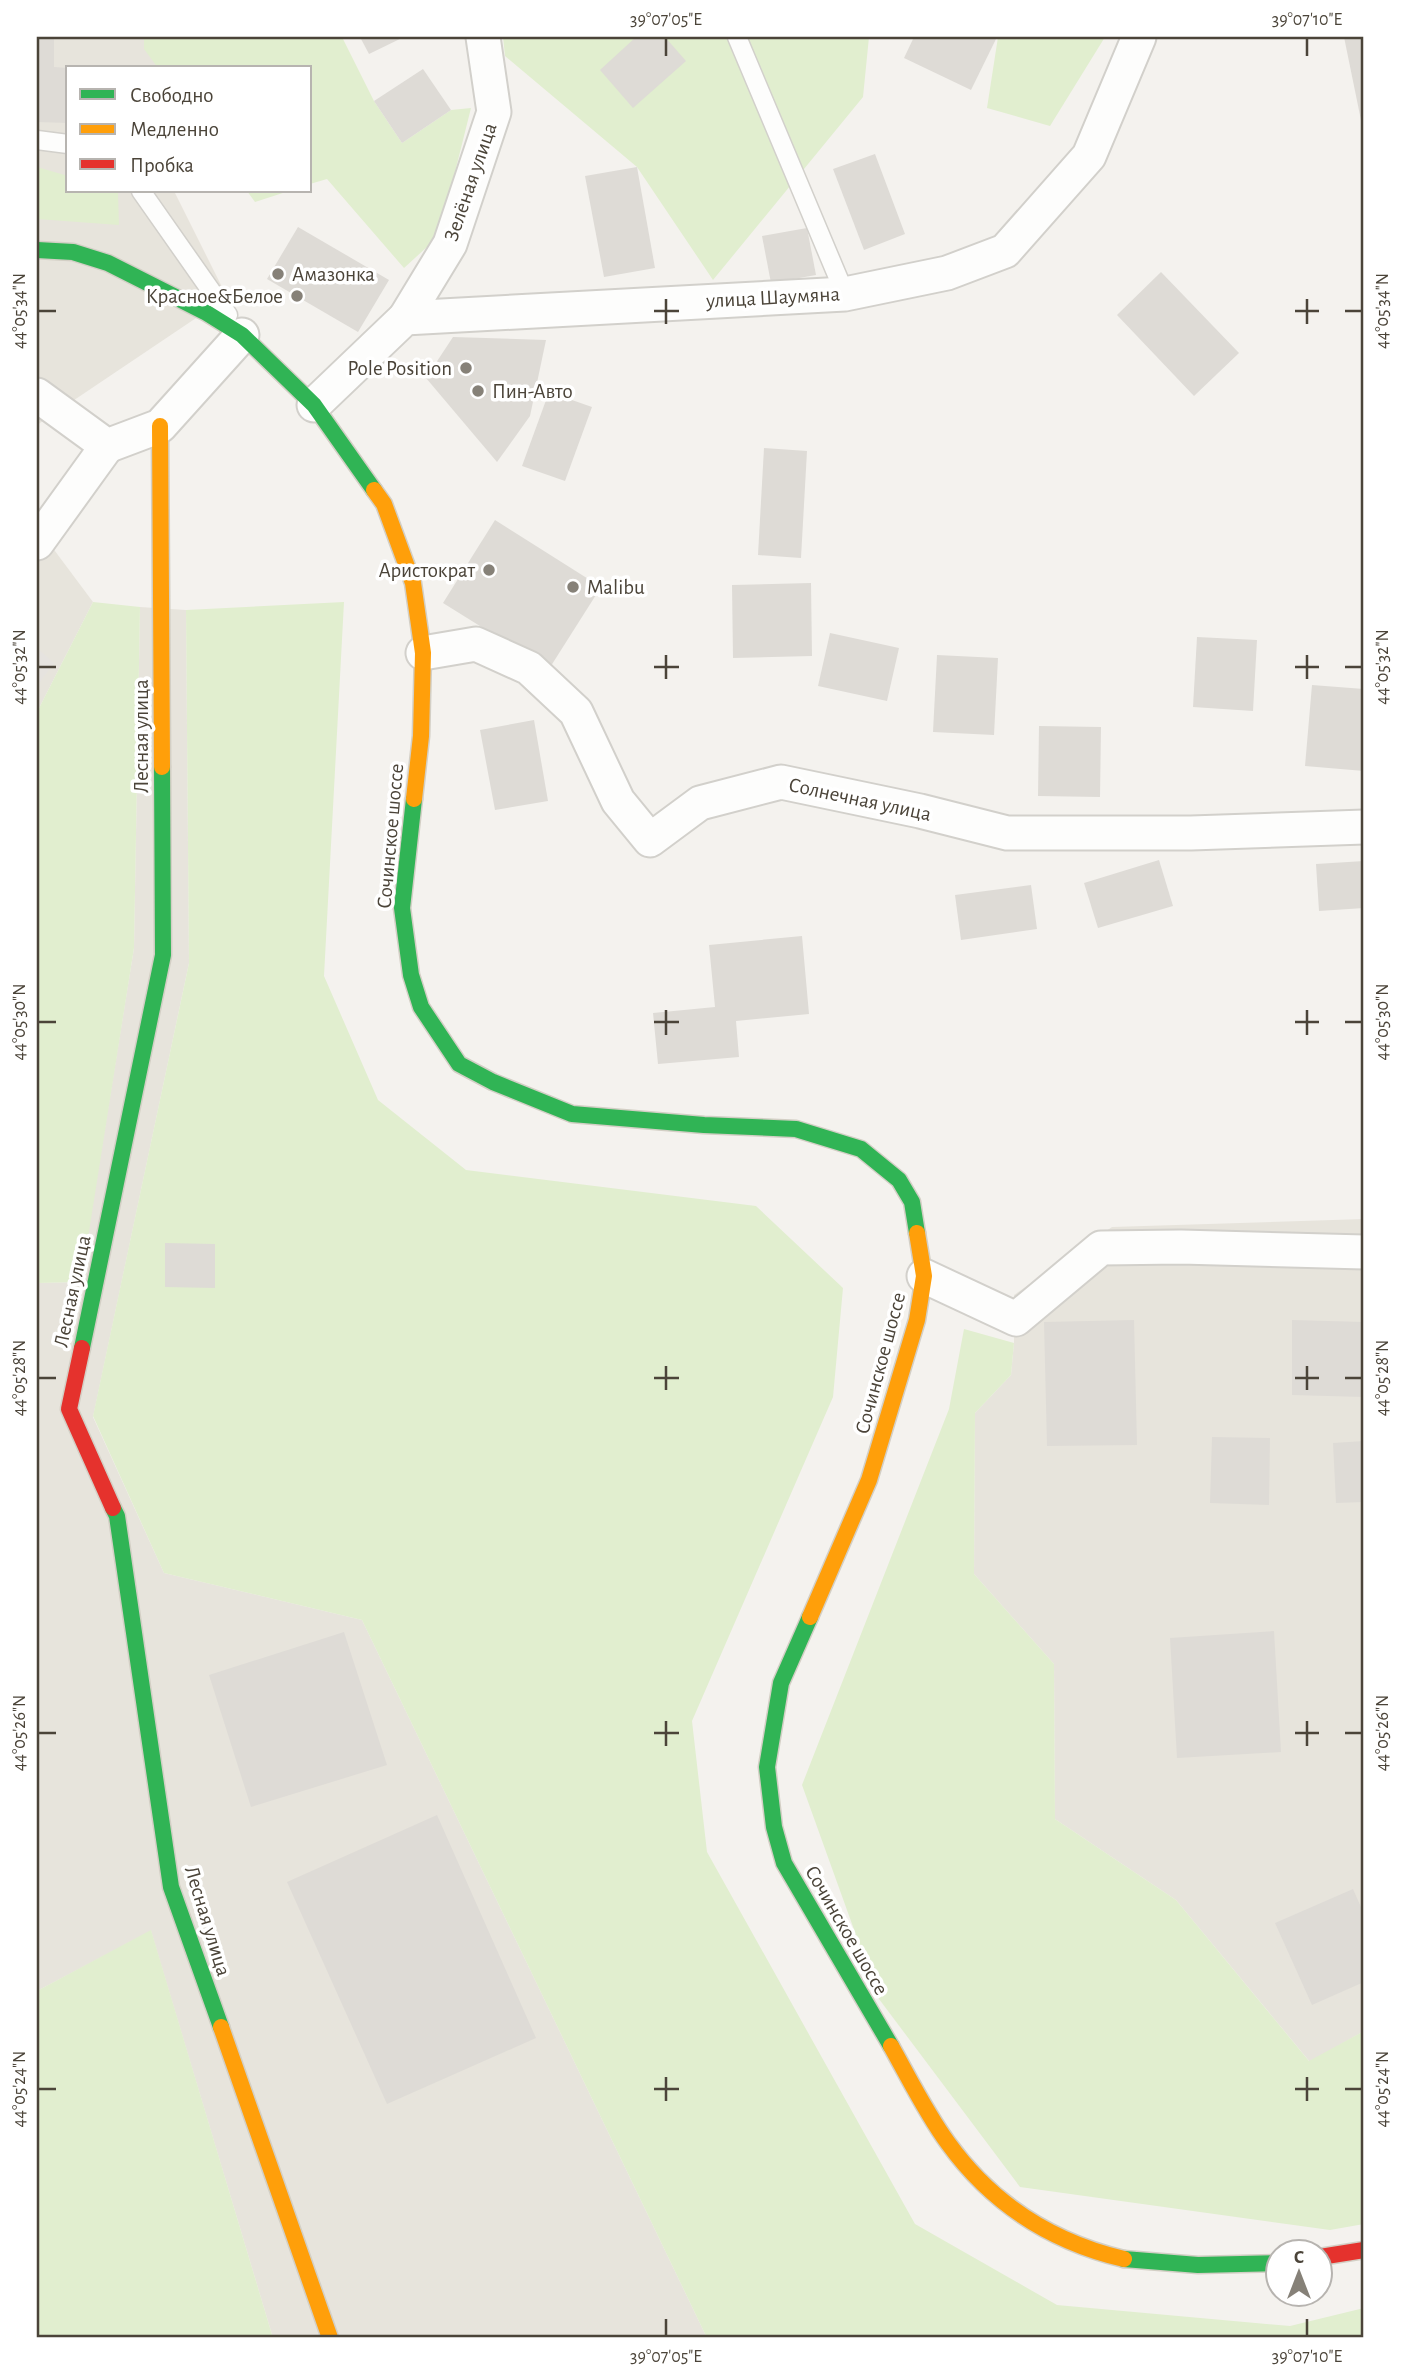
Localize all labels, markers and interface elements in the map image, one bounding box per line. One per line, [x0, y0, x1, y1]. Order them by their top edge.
text: 39°07'05"E [630, 11, 702, 29]
text: 39°07'10"E [1272, 11, 1343, 29]
legend [66, 66, 312, 192]
text: Свободно [130, 85, 214, 106]
text: Медленно [130, 119, 219, 140]
street label: Зелёная улица [440, 120, 501, 244]
text: Пробка [130, 155, 194, 176]
place label: Амазонка [292, 264, 375, 285]
marker: Амазонка [270, 266, 286, 282]
text: 44°05'34"N [11, 273, 29, 349]
text: 44°05'34"N [1374, 273, 1392, 349]
street label: улица Шаумяна [705, 283, 841, 312]
place label: Красное&Белое [146, 286, 283, 307]
marker: Красное&Белое [289, 288, 305, 304]
place label: Pole Position [347, 358, 452, 379]
marker: Pole Position [458, 360, 474, 376]
place label: Пин-Авто [492, 381, 573, 402]
marker: Пин-Авто [470, 383, 486, 399]
place label: Аристократ [379, 560, 475, 581]
marker: Аристократ [481, 562, 497, 578]
place label: Malibu [587, 577, 645, 598]
marker: Malibu [565, 579, 581, 595]
text: 44°05'32"N [11, 629, 29, 705]
text: 44°05'32"N [1374, 629, 1392, 705]
street label: Лесная улица [131, 679, 152, 793]
street label: Сочинское шоссе [374, 763, 407, 910]
street label: Солнечная улица [787, 774, 933, 825]
text: 44°05'30"N [11, 984, 29, 1060]
text: 44°05'30"N [1374, 984, 1392, 1060]
street label: Лесная улица [50, 1233, 95, 1349]
street label: Сочинское шоссе [851, 1290, 909, 1436]
text: 44°05'28"N [11, 1340, 29, 1416]
text: 44°05'28"N [1374, 1340, 1392, 1416]
text: 44°05'26"N [11, 1695, 29, 1771]
text: 44°05'26"N [1374, 1695, 1392, 1771]
street label: Сочинское шоссе [801, 1862, 892, 1999]
street label: Лесная улица [181, 1864, 234, 1979]
text: 44°05'24"N [11, 2051, 29, 2127]
text: 44°05'24"N [1374, 2051, 1392, 2127]
north arrow [1264, 2238, 1334, 2308]
text: С [1294, 2248, 1304, 2267]
text: 39°07'05"E [630, 2348, 702, 2366]
text: 39°07'10"E [1272, 2348, 1343, 2366]

